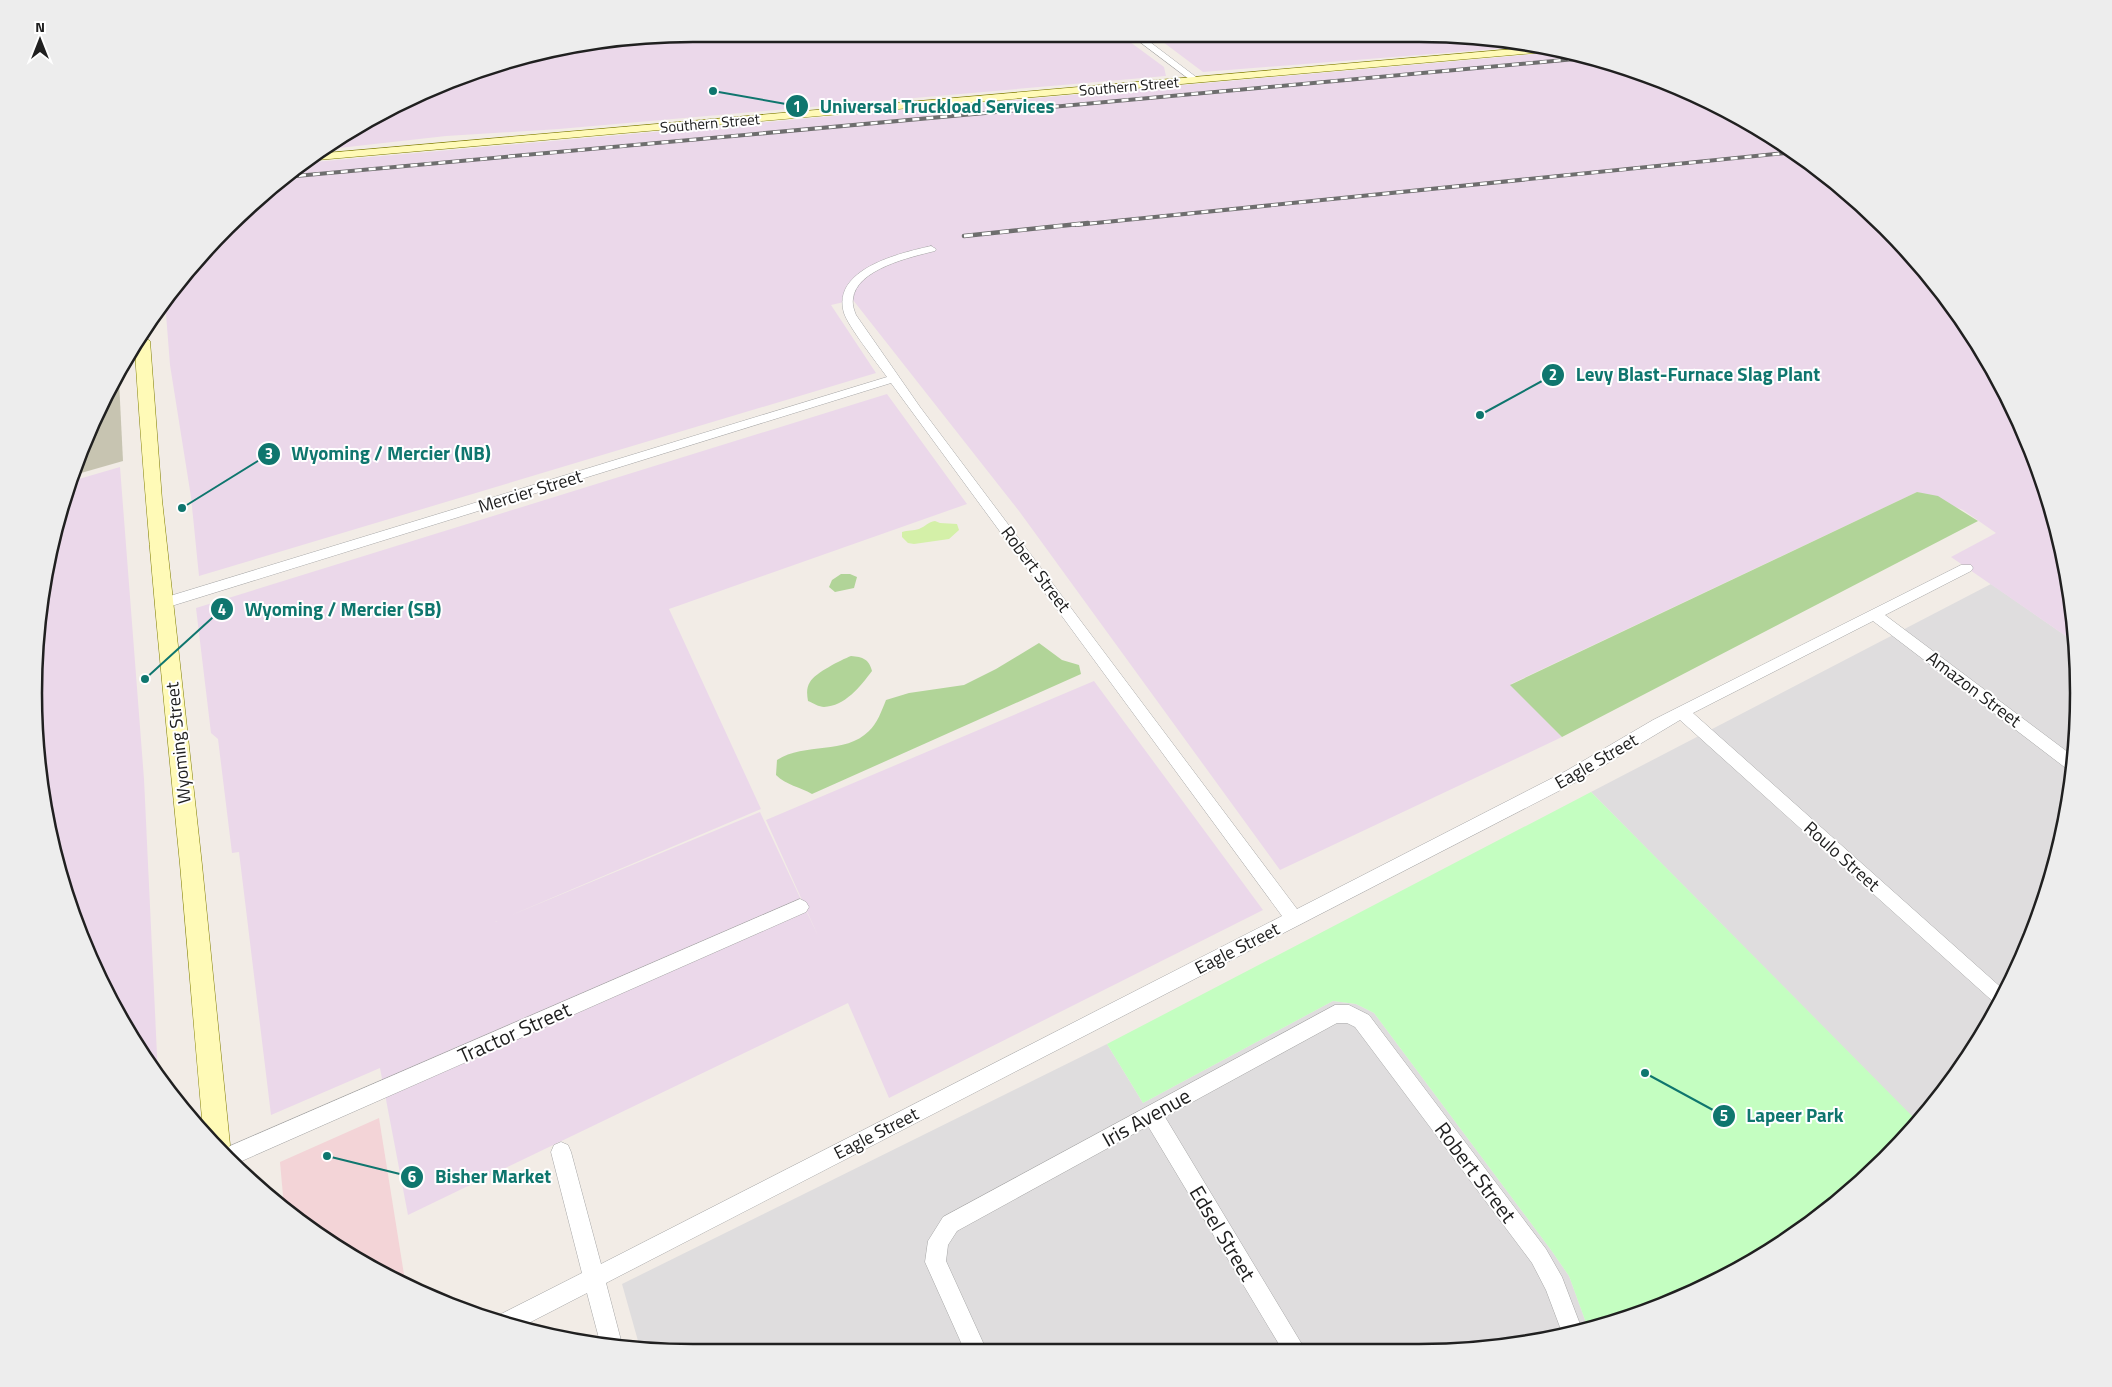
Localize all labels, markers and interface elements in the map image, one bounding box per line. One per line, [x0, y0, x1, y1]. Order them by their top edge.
north arrow [15, 15, 65, 65]
text: N [35, 16, 45, 37]
street label: Southern Street [1078, 70, 1181, 102]
callout: Universal Truckload Services [785, 89, 1064, 123]
text: Universal Truckload Services [820, 91, 1054, 120]
text: 1 [793, 95, 801, 118]
street label: Southern Street [659, 107, 762, 139]
callout: Levy Blast-Furnace Slag Plant [1541, 358, 1831, 392]
text: Levy Blast-Furnace Slag Plant [1576, 359, 1820, 388]
text: 2 [1549, 363, 1557, 386]
callout: Wyoming / Mercier (NB) [256, 437, 501, 471]
text: Wyoming / Mercier (NB) [291, 438, 491, 467]
text: 3 [265, 442, 273, 465]
street label: Mercier Street [475, 462, 586, 520]
street label: Robert Street [995, 520, 1078, 618]
callout: Wyoming / Mercier (SB) [209, 592, 451, 626]
text: Wyoming / Mercier (SB) [245, 594, 441, 623]
text: 4 [218, 598, 226, 621]
street label: Amazon Street [1921, 644, 2028, 734]
street label: Wyoming Street [158, 680, 198, 805]
street label: Eagle Street [1549, 726, 1643, 796]
street label: Roulo Street [1798, 815, 1886, 898]
street label: Eagle Street [1190, 915, 1285, 981]
street label: Tractor Street [452, 993, 576, 1071]
street label: Iris Avenue [1096, 1079, 1196, 1155]
callout: Lapeer Park [1711, 1099, 1854, 1133]
street label: Eagle Street [829, 1100, 924, 1166]
text: Lapeer Park [1746, 1100, 1844, 1129]
text: 5 [1720, 1104, 1728, 1127]
street label: Robert Street [1427, 1115, 1525, 1230]
callout: Bisher Market [400, 1160, 561, 1194]
text: Bisher Market [435, 1161, 551, 1190]
text: 6 [408, 1165, 416, 1188]
street label: Edsel Street [1182, 1179, 1264, 1287]

